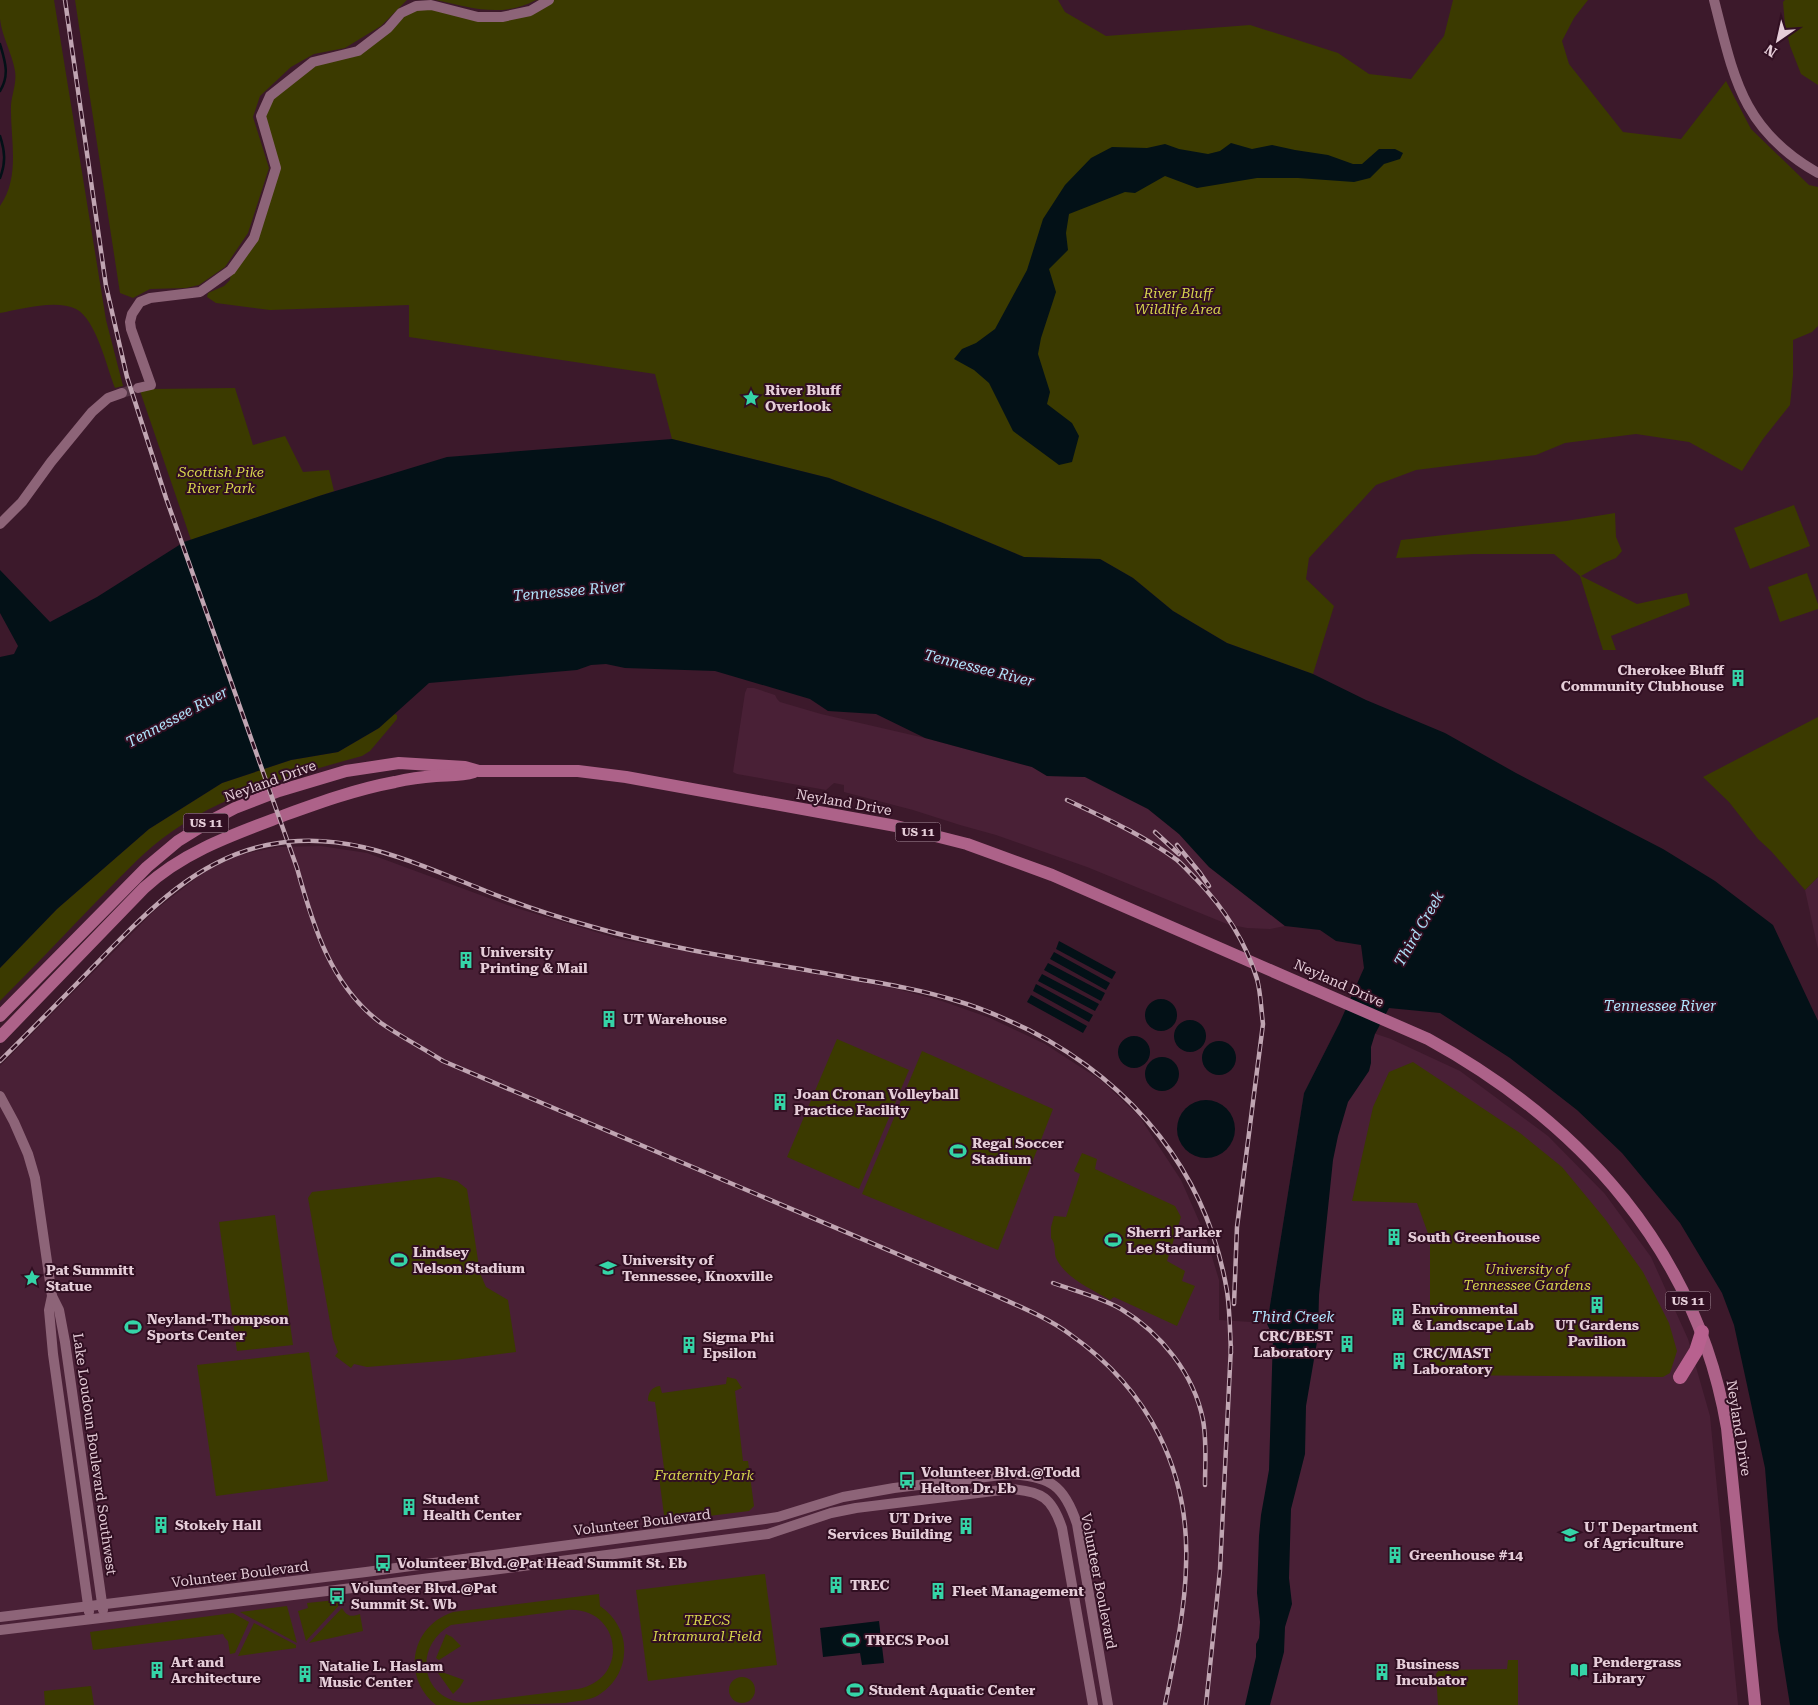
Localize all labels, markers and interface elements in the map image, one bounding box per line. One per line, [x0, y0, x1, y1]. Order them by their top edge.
north arrow [1753, 15, 1803, 65]
text: N [1762, 41, 1780, 60]
park label: River Bluff Wildlife Area [1135, 285, 1221, 317]
place label: River Bluff Overlook [765, 382, 842, 414]
place icon: River Bluff Overlook [741, 388, 761, 408]
park label: Scottish Pike River Park [177, 464, 264, 496]
water label: Tennessee River [512, 577, 627, 605]
water label: Tennessee River [922, 646, 1037, 691]
place label: Cherokee Bluff Community Clubhouse [1561, 662, 1725, 694]
building icon: Cherokee Bluff Community Clubhouse [1728, 668, 1748, 688]
water label: Tennessee River [123, 682, 232, 751]
street label: Neyland Drive [222, 757, 319, 805]
street label: Neyland Drive [795, 786, 893, 818]
road number: US 11 [184, 814, 228, 832]
road number: US 11 [896, 822, 940, 842]
water label: Third Creek [1390, 888, 1448, 969]
place label: University Printing & Mail [480, 944, 588, 976]
building icon: University Printing & Mail [456, 950, 476, 970]
street label: Neyland Drive [1291, 956, 1387, 1010]
water label: Tennessee River [1604, 997, 1717, 1015]
building icon: UT Warehouse [599, 1009, 619, 1029]
place label: UT Warehouse [623, 1011, 727, 1027]
place label: Joan Cronan Volleyball Practice Facility [794, 1086, 959, 1118]
building icon: Joan Cronan Volleyball Practice Facility [770, 1092, 790, 1112]
place label: Regal Soccer Stadium [972, 1135, 1065, 1167]
sports icon: Regal Soccer Stadium [948, 1141, 968, 1161]
place label: Sherri Parker Lee Stadium [1127, 1224, 1223, 1256]
building icon: South Greenhouse [1384, 1227, 1404, 1247]
place label: South Greenhouse [1408, 1229, 1540, 1245]
sports icon: Sherri Parker Lee Stadium [1103, 1230, 1123, 1250]
place label: Lindsey Nelson Stadium [413, 1244, 526, 1276]
sports icon: Lindsey Nelson Stadium [389, 1250, 409, 1270]
place label: University of Tennessee, Knoxville [622, 1252, 773, 1284]
school or university icon: University of Tennessee, Knoxville [598, 1258, 618, 1278]
park label: University of Tennessee Gardens [1463, 1261, 1591, 1293]
place label: Pat Summitt Statue [46, 1262, 134, 1294]
place icon: Pat Summitt Statue [22, 1268, 42, 1288]
road number: US 11 [1666, 1292, 1710, 1310]
building icon: UT Gardens Pavilion [1587, 1295, 1607, 1315]
place label: Environmental & Landscape Lab [1412, 1301, 1534, 1333]
building icon: Environmental & Landscape Lab [1388, 1307, 1408, 1327]
water label: Third Creek [1252, 1308, 1335, 1326]
place label: Neyland-Thompson Sports Center [147, 1311, 289, 1343]
sports icon: Neyland-Thompson Sports Center [123, 1317, 143, 1337]
place label: UT Gardens Pavilion [1555, 1317, 1639, 1349]
place label: CRC/BEST Laboratory [1253, 1328, 1334, 1360]
place label: Sigma Phi Epsilon [703, 1329, 774, 1361]
street label: Lake Loudoun Boulevard Southwest [70, 1332, 120, 1576]
building icon: CRC/BEST Laboratory [1337, 1334, 1357, 1354]
building icon: Sigma Phi Epsilon [679, 1335, 699, 1355]
place label: CRC/MAST Laboratory [1413, 1345, 1493, 1377]
building icon: CRC/MAST Laboratory [1389, 1351, 1409, 1371]
street label: Neyland Drive [1724, 1379, 1755, 1477]
place label: Volunteer Blvd.@Todd Helton Dr. Eb [921, 1464, 1081, 1496]
park label: Fraternity Park [653, 1467, 754, 1483]
bus stop icon: Volunteer Blvd.@Todd Helton Dr. Eb [897, 1470, 917, 1490]
place label: Student Health Center [423, 1491, 522, 1523]
building icon: Student Health Center [399, 1497, 419, 1517]
street label: Volunteer Boulevard [572, 1506, 712, 1538]
place label: UT Drive Services Building [828, 1510, 952, 1542]
street label: Volunteer Boulevard [1078, 1512, 1120, 1650]
building icon: Stokely Hall [151, 1515, 171, 1535]
building icon: UT Drive Services Building [956, 1516, 976, 1536]
place label: Stokely Hall [175, 1517, 262, 1533]
place label: U T Department of Agriculture [1584, 1519, 1698, 1551]
school or university icon: U T Department of Agriculture [1560, 1525, 1580, 1545]
building icon: Greenhouse #14 [1385, 1545, 1405, 1565]
place label: Greenhouse #14 [1409, 1547, 1523, 1563]
bus stop icon: Volunteer Blvd.@Pat Head Summit St. Eb [373, 1553, 393, 1573]
place label: Volunteer Blvd.@Pat Head Summit St. Eb [397, 1555, 687, 1571]
street label: Volunteer Boulevard [170, 1558, 310, 1590]
building icon: TREC [826, 1575, 846, 1595]
place label: TREC [850, 1577, 889, 1593]
place label: Volunteer Blvd.@Pat Summit St. Wb [351, 1580, 497, 1612]
building icon: Fleet Management [928, 1581, 948, 1601]
place label: Fleet Management [952, 1583, 1084, 1599]
bus stop icon: Volunteer Blvd.@Pat Summit St. Wb [327, 1586, 347, 1606]
park label: TRECS Intramural Field [652, 1612, 762, 1644]
sports icon: TRECS Pool [841, 1630, 861, 1650]
place label: TRECS Pool [865, 1632, 949, 1648]
place label: Art and Architecture [171, 1654, 261, 1686]
place label: Pendergrass Library [1593, 1654, 1681, 1686]
place label: Business Incubator [1396, 1656, 1467, 1688]
place label: Natalie L. Haslam Music Center [319, 1658, 444, 1690]
building icon: Art and Architecture [147, 1660, 167, 1680]
library icon: Pendergrass Library [1569, 1660, 1589, 1680]
building icon: Business Incubator [1372, 1662, 1392, 1682]
building icon: Natalie L. Haslam Music Center [295, 1664, 315, 1684]
sports icon: Student Aquatic Center [845, 1680, 865, 1700]
place label: Student Aquatic Center [869, 1682, 1036, 1698]

